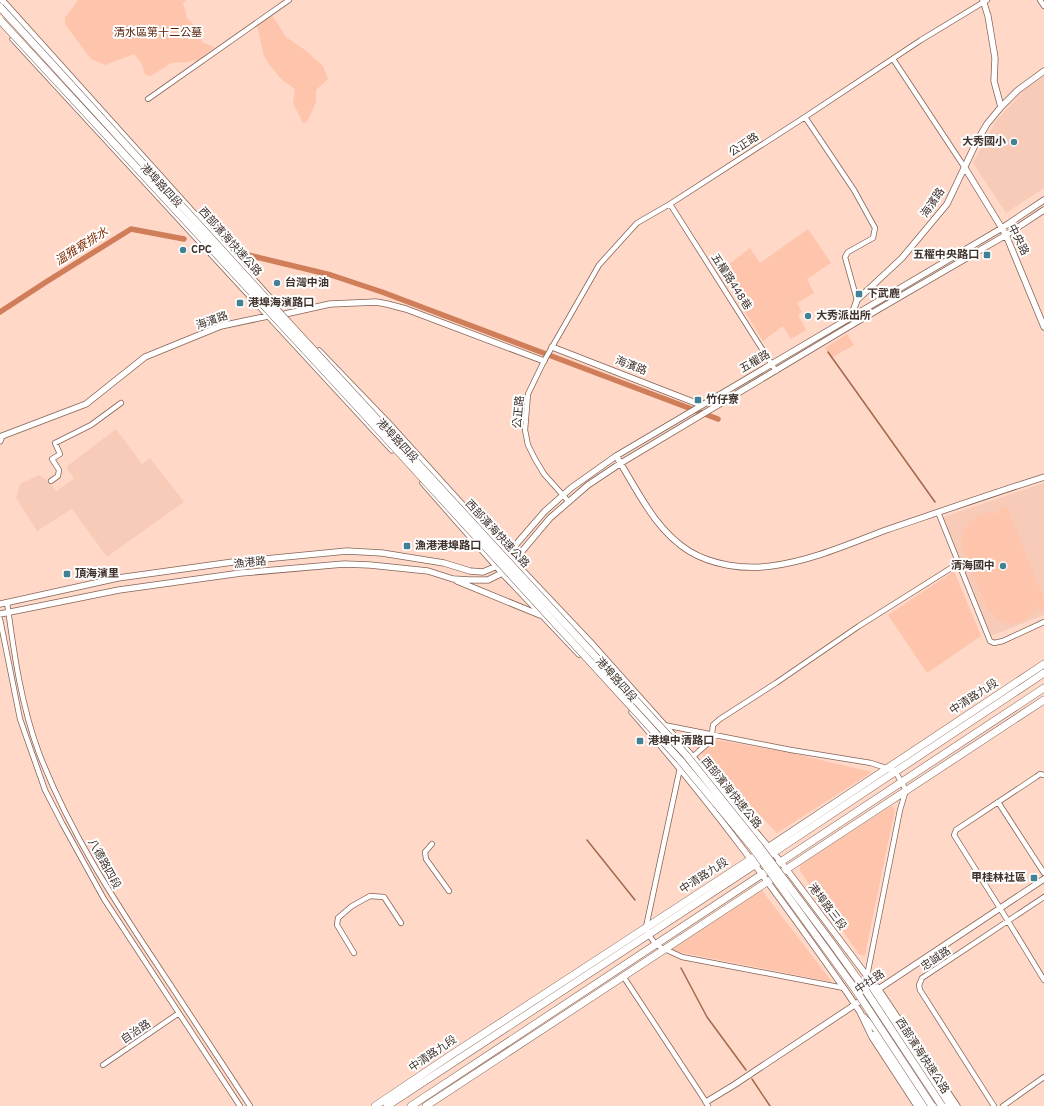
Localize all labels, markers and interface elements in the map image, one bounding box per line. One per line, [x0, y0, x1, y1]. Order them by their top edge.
park label: 清水區第十二公墓 [114, 26, 202, 40]
street label: 公正路 [726, 130, 762, 160]
place label: 大秀國小 [962, 135, 1006, 149]
marker: 大秀國小 [1009, 137, 1019, 147]
street label: 港埠路四段 [137, 161, 185, 211]
street label: 海濱路 [918, 185, 948, 221]
street label: 西部濱海快速公路 [195, 205, 265, 279]
street label: 中央路 [1004, 222, 1032, 258]
water label: 溫雅寮排水 [52, 224, 113, 270]
place label: CPC [191, 243, 212, 257]
marker: CPC [178, 245, 188, 255]
place label: 五權中央路口 [913, 248, 979, 262]
marker: 五權中央路口 [982, 250, 992, 260]
street label: 五權路448巷 [708, 251, 754, 313]
place label: 台灣中油 [285, 276, 329, 290]
marker: 台灣中油 [272, 278, 282, 288]
place label: 下武鹿 [867, 287, 900, 301]
marker: 下武鹿 [854, 289, 864, 299]
place label: 港埠海濱路口 [248, 296, 314, 310]
marker: 港埠海濱路口 [235, 298, 245, 308]
street label: 海濱路 [194, 309, 230, 333]
place label: 大秀派出所 [816, 309, 871, 323]
marker: 大秀派出所 [803, 311, 813, 321]
street label: 五權路 [737, 348, 773, 376]
street label: 海濱路 [613, 354, 649, 378]
place label: 竹仔寮 [706, 393, 739, 407]
street label: 公正路 [511, 395, 527, 429]
marker: 竹仔寮 [693, 395, 703, 405]
street label: 港埠路四段 [373, 416, 421, 466]
street label: 西部濱海快速公路 [462, 497, 532, 571]
place label: 漁港港埠路口 [415, 539, 481, 553]
marker: 漁港港埠路口 [402, 541, 412, 551]
street label: 漁港路 [233, 554, 267, 572]
place label: 清海國中 [951, 559, 995, 573]
marker: 清海國中 [998, 561, 1008, 571]
place label: 頂海濱里 [75, 567, 119, 581]
marker: 頂海濱里 [62, 569, 72, 579]
street label: 港埠路四段 [592, 655, 640, 705]
street label: 中清路九段 [947, 676, 1001, 718]
place label: 港埠中清路口 [648, 734, 714, 748]
marker: 港埠中清路口 [635, 736, 645, 746]
street label: 西部濱海快速公路 [698, 754, 764, 832]
street label: 八德路四段 [85, 837, 123, 891]
street label: 中清路九段 [677, 855, 731, 897]
place label: 甲桂林社區 [971, 871, 1026, 885]
marker: 甲桂林社區 [1029, 873, 1039, 883]
street label: 港埠路三段 [805, 881, 849, 933]
street label: 忠誠路 [918, 944, 954, 974]
street label: 中社路 [852, 967, 888, 997]
street label: 西部濱海快速公路 [892, 1015, 952, 1097]
street label: 自治路 [118, 1017, 154, 1047]
street label: 中清路九段 [406, 1033, 460, 1075]

